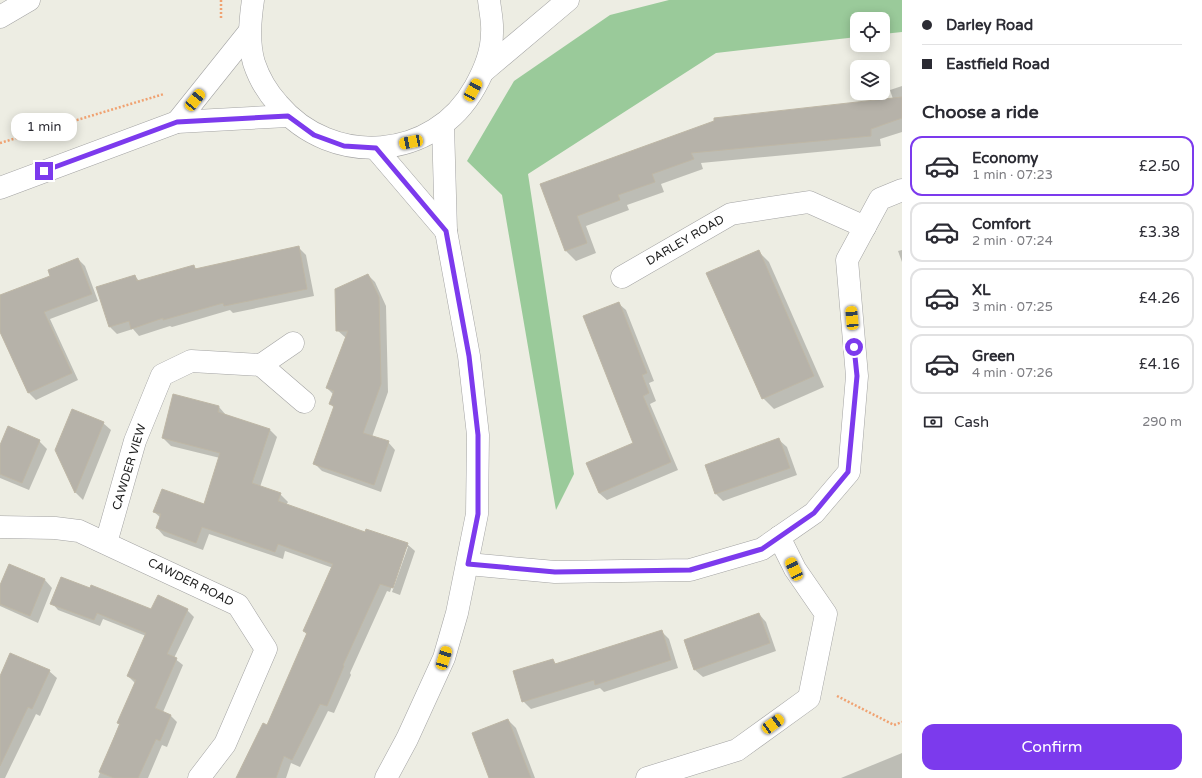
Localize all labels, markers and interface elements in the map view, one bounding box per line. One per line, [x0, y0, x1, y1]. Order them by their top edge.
map controls [850, 12, 890, 100]
button: locate [850, 12, 890, 52]
text: Darley Road [946, 16, 1033, 34]
text: Eastfield Road [946, 55, 1050, 73]
button: layers [850, 60, 890, 100]
car [462, 77, 484, 103]
car [183, 87, 207, 113]
text: Choose a ride [922, 101, 1039, 123]
callout: 1 min [11, 113, 77, 141]
text: 1 min [27, 119, 61, 135]
car [398, 134, 424, 150]
icon: car [924, 148, 960, 184]
text: Economy [972, 149, 1038, 167]
text: £2.50 [1139, 157, 1180, 175]
route end [35, 162, 53, 180]
text: 1 min · 07:23 [972, 167, 1053, 183]
street label: DARLEY ROAD [643, 212, 727, 268]
icon: car [924, 214, 960, 250]
text: Comfort [972, 215, 1031, 233]
text: £3.38 [1139, 223, 1180, 241]
text: 2 min · 07:24 [972, 233, 1053, 249]
icon: car [924, 280, 960, 316]
text: XL [972, 281, 991, 299]
text: £4.26 [1139, 289, 1180, 307]
text: 3 min · 07:25 [972, 299, 1053, 315]
car [845, 306, 859, 330]
route start [845, 338, 863, 356]
icon: car [924, 346, 960, 382]
text: Green [972, 347, 1015, 365]
text: £4.16 [1139, 355, 1180, 373]
text: 4 min · 07:26 [972, 365, 1053, 381]
icon: cash [922, 411, 944, 433]
text: Cash [954, 413, 989, 431]
text: 290 m [1142, 414, 1182, 430]
street label: CAWDER VIEW [109, 422, 149, 512]
street label: CAWDER ROAD [146, 555, 236, 609]
car [783, 556, 805, 582]
car [435, 645, 453, 671]
car [760, 712, 786, 736]
button: Confirm [922, 724, 1182, 770]

